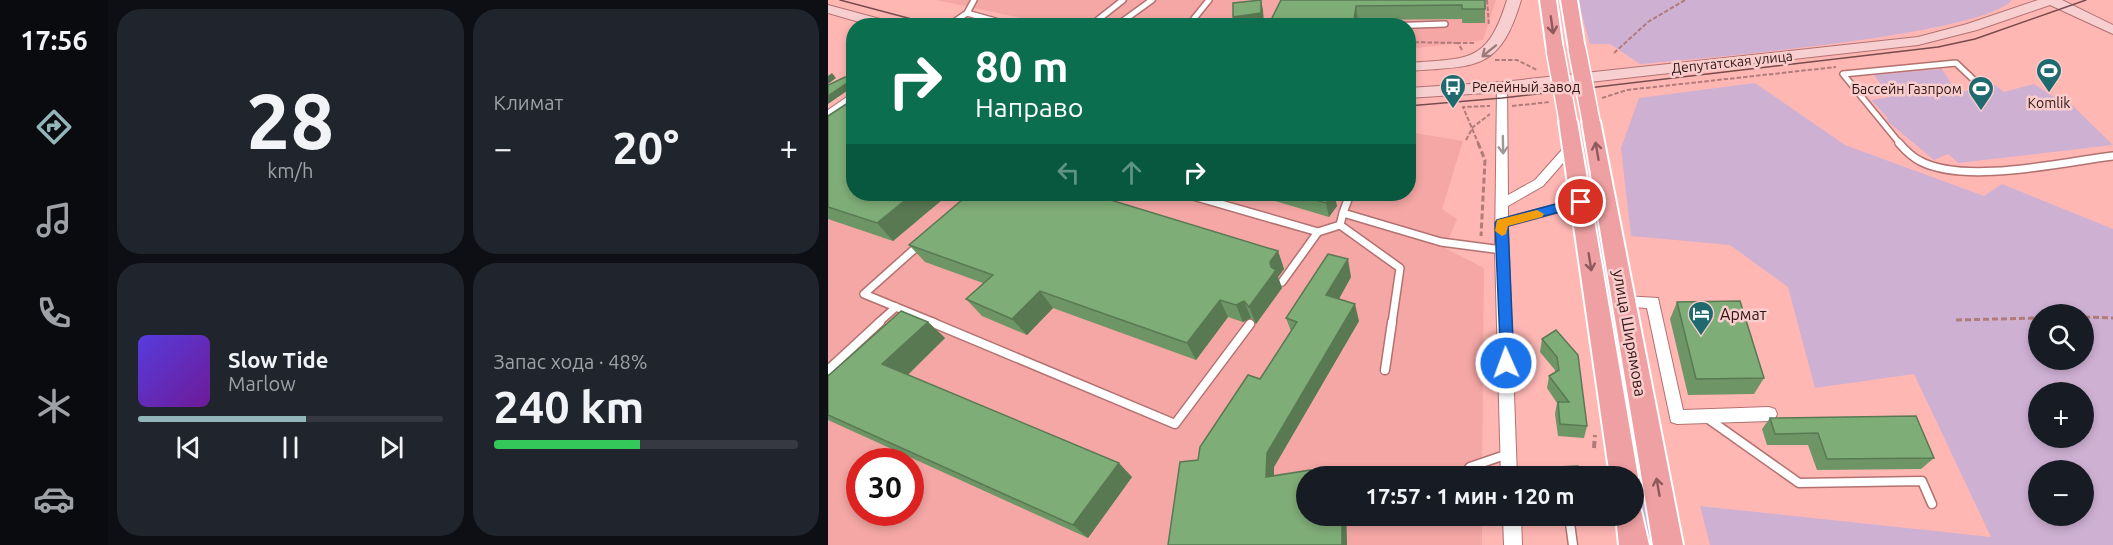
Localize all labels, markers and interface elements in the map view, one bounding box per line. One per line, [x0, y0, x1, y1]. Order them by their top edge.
one-way arrow [1546, 15, 1557, 34]
text: 17:56 [20, 25, 88, 55]
icon: right [876, 42, 954, 120]
text: 80 m [975, 43, 1069, 90]
one-way arrow [1481, 45, 1497, 58]
street label: Депутатская улица [1670, 48, 1794, 76]
sports icon: Komlik [2034, 56, 2064, 94]
bus stop icon: Релейный завод [1438, 72, 1468, 110]
sports icon: Бассейн Газпром [1966, 74, 1996, 112]
text: 28 [246, 76, 334, 164]
place label: Релейный завод [1472, 79, 1580, 95]
place label: Бассейн Газпром [1852, 81, 1962, 97]
text: Климат [494, 91, 563, 114]
text: Направо [975, 92, 1084, 122]
place label: Komlik [2028, 95, 2070, 111]
icon: directions [33, 106, 75, 148]
text: 20° [612, 122, 679, 173]
text: − [494, 129, 512, 166]
text: + [779, 129, 798, 166]
one-way arrow [1497, 135, 1509, 155]
one-way arrow [1591, 142, 1602, 161]
icon: left [1052, 156, 1085, 189]
icon: ahead [1115, 156, 1148, 189]
icon: right [1178, 156, 1211, 189]
text: km/h [267, 159, 313, 182]
pin [1555, 176, 1606, 227]
icon: arrive [1564, 185, 1597, 218]
icon: music [33, 199, 75, 241]
one-way arrow [1585, 252, 1596, 271]
street label: улица Ширямова [1610, 268, 1650, 398]
icon: phone [33, 292, 75, 334]
hotel icon: Армат [1686, 299, 1716, 337]
map controls [2028, 304, 2094, 526]
button: search [2028, 304, 2094, 370]
place label: Армат [1720, 305, 1767, 323]
position arrow [1474, 331, 1538, 395]
text: Slow Tide [228, 347, 328, 372]
text: Запас хода · 48% [494, 350, 648, 373]
text: Marlow [228, 372, 296, 395]
text: 240 km [494, 381, 644, 432]
button: + [2028, 382, 2094, 448]
icon: climate [33, 385, 75, 427]
icon: previous [172, 431, 205, 464]
icon: pause [274, 431, 307, 464]
icon: next [375, 431, 408, 464]
speed limit sign: 30 [846, 448, 924, 526]
button: − [2028, 460, 2094, 526]
icon: car [33, 478, 75, 520]
one-way arrow [1652, 478, 1663, 498]
text: 17:57 · 1 мин · 120 m [1366, 483, 1574, 508]

